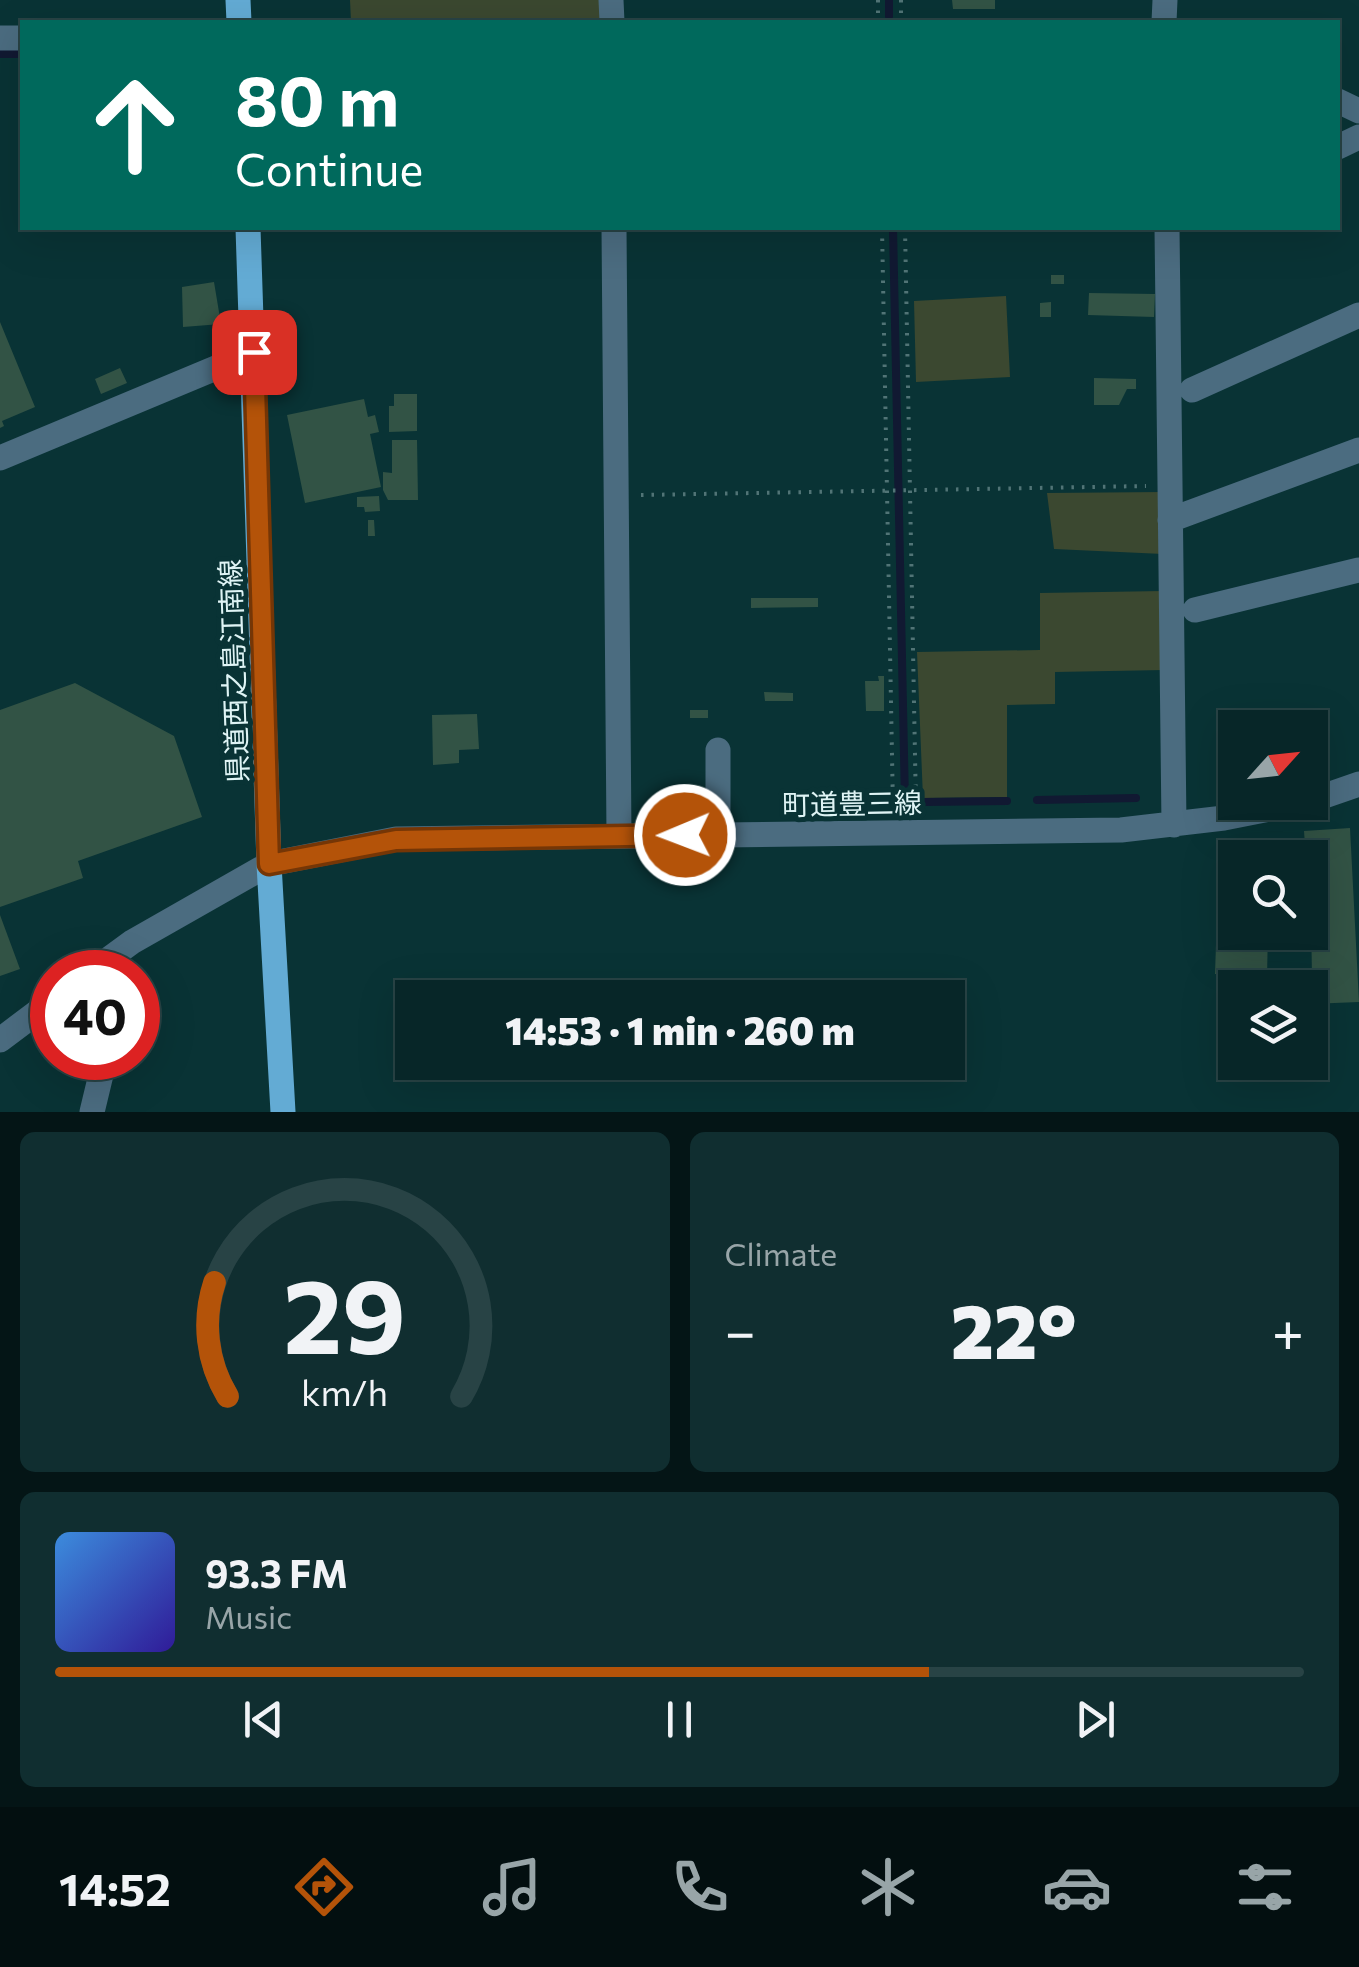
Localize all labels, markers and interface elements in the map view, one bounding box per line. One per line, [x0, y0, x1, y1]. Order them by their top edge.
text: 80 m [235, 55, 399, 140]
icon: ahead [70, 60, 200, 190]
text: Continue [235, 140, 423, 195]
pin [212, 310, 297, 395]
icon: arrive [227, 325, 282, 380]
street label: 県道西之島江南線 [212, 558, 254, 784]
north arrow [1218, 710, 1328, 820]
map controls [1218, 710, 1328, 1080]
position arrow [633, 783, 737, 887]
street label: 町道豊三線 [782, 785, 922, 821]
button: search [1218, 840, 1328, 950]
speed limit sign: 40 [30, 950, 160, 1080]
button: layers [1218, 970, 1328, 1080]
text: 14:53 · 1 min · 260 m [505, 1006, 855, 1053]
text: Climate [725, 1233, 837, 1273]
text: 29 [283, 1248, 406, 1375]
text: 22° [951, 1283, 1077, 1374]
text: − [725, 1296, 756, 1363]
text: + [1272, 1296, 1304, 1363]
text: km/h [301, 1370, 388, 1413]
text: 93.3 FM [205, 1549, 348, 1596]
text: Music [205, 1596, 292, 1636]
icon: previous [236, 1692, 291, 1747]
icon: pause [652, 1692, 707, 1747]
icon: next [1068, 1692, 1123, 1747]
icon: directions [289, 1852, 359, 1922]
icon: music [477, 1852, 547, 1922]
icon: phone [665, 1852, 735, 1922]
icon: climate [853, 1852, 923, 1922]
icon: car [1042, 1852, 1112, 1922]
icon: filters [1230, 1852, 1300, 1922]
text: 14:52 [59, 1860, 171, 1915]

